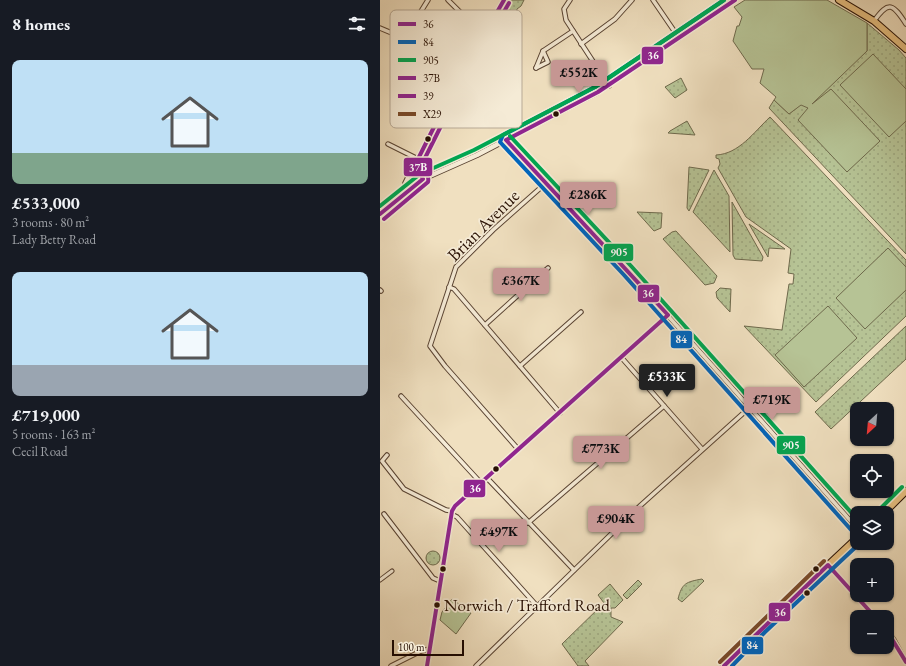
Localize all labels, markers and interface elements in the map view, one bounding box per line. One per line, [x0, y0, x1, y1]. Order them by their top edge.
legend [390, 10, 522, 128]
text: 8 homes [12, 13, 70, 35]
icon: filters [346, 13, 368, 35]
text: 36 [423, 17, 434, 31]
text: 84 [423, 35, 434, 49]
line badge: 36 [641, 46, 664, 65]
text: 36 [647, 48, 659, 62]
text: 905 [423, 53, 439, 67]
pin: £552K [551, 60, 607, 94]
text: £552K [560, 64, 598, 81]
text: 37B [423, 71, 441, 85]
icon: home [154, 86, 226, 158]
text: 39 [423, 89, 434, 103]
text: X29 [422, 107, 442, 121]
unlabelled marker [551, 109, 561, 119]
unlabelled marker [423, 134, 433, 144]
line badge: 37B [403, 157, 433, 177]
text: 37B [409, 160, 427, 174]
pin: £286K [560, 182, 616, 216]
street label: Brian Avenue [442, 184, 524, 266]
text: £286K [569, 186, 607, 203]
text: £533,000 [12, 192, 80, 214]
text: 3 rooms · 80 m² [12, 214, 89, 231]
text: Lady Betty Road [12, 231, 96, 248]
line badge: 905 [603, 243, 634, 262]
text: 905 [610, 245, 628, 259]
pin: £367K [493, 268, 549, 302]
text: £367K [502, 272, 540, 289]
line badge: 36 [637, 284, 660, 303]
text: 36 [642, 286, 654, 300]
icon: home [154, 298, 226, 370]
line badge: 84 [670, 330, 693, 349]
text: 84 [675, 332, 687, 346]
pin: £533K [639, 364, 695, 398]
text: £533K [648, 368, 686, 385]
pin: £719K [744, 387, 800, 421]
text: £719K [753, 391, 791, 408]
north arrow [850, 402, 894, 446]
map controls [850, 402, 894, 654]
text: £719,000 [12, 404, 80, 426]
text: 5 rooms · 163 m² [12, 426, 96, 443]
line badge: 905 [776, 435, 806, 455]
pin: £773K [573, 436, 629, 470]
text: 905 [782, 438, 800, 452]
text: £773K [582, 440, 620, 457]
text: Cecil Road [12, 443, 68, 460]
button: locate [850, 454, 894, 498]
unlabelled marker [491, 464, 501, 474]
line badge: 36 [463, 479, 486, 498]
text: 36 [469, 481, 481, 495]
pin: £904K [588, 506, 644, 540]
button: layers [850, 506, 894, 550]
text: £904K [597, 510, 635, 527]
pin: £497K [471, 519, 527, 553]
text: £497K [480, 523, 518, 540]
button: + [850, 558, 894, 602]
unlabelled marker [438, 564, 448, 574]
unlabelled marker [811, 564, 821, 574]
unlabelled marker [802, 588, 812, 598]
place label: Norwich / Trafford Road [444, 594, 610, 616]
marker: Norwich / Trafford Road [432, 600, 442, 610]
line badge: 36 [768, 602, 791, 622]
text: 36 [774, 605, 786, 619]
button: − [850, 610, 894, 654]
line badge: 84 [741, 636, 764, 655]
scale bar [392, 638, 464, 657]
text: 84 [746, 638, 758, 652]
text: 100 m [398, 640, 425, 654]

